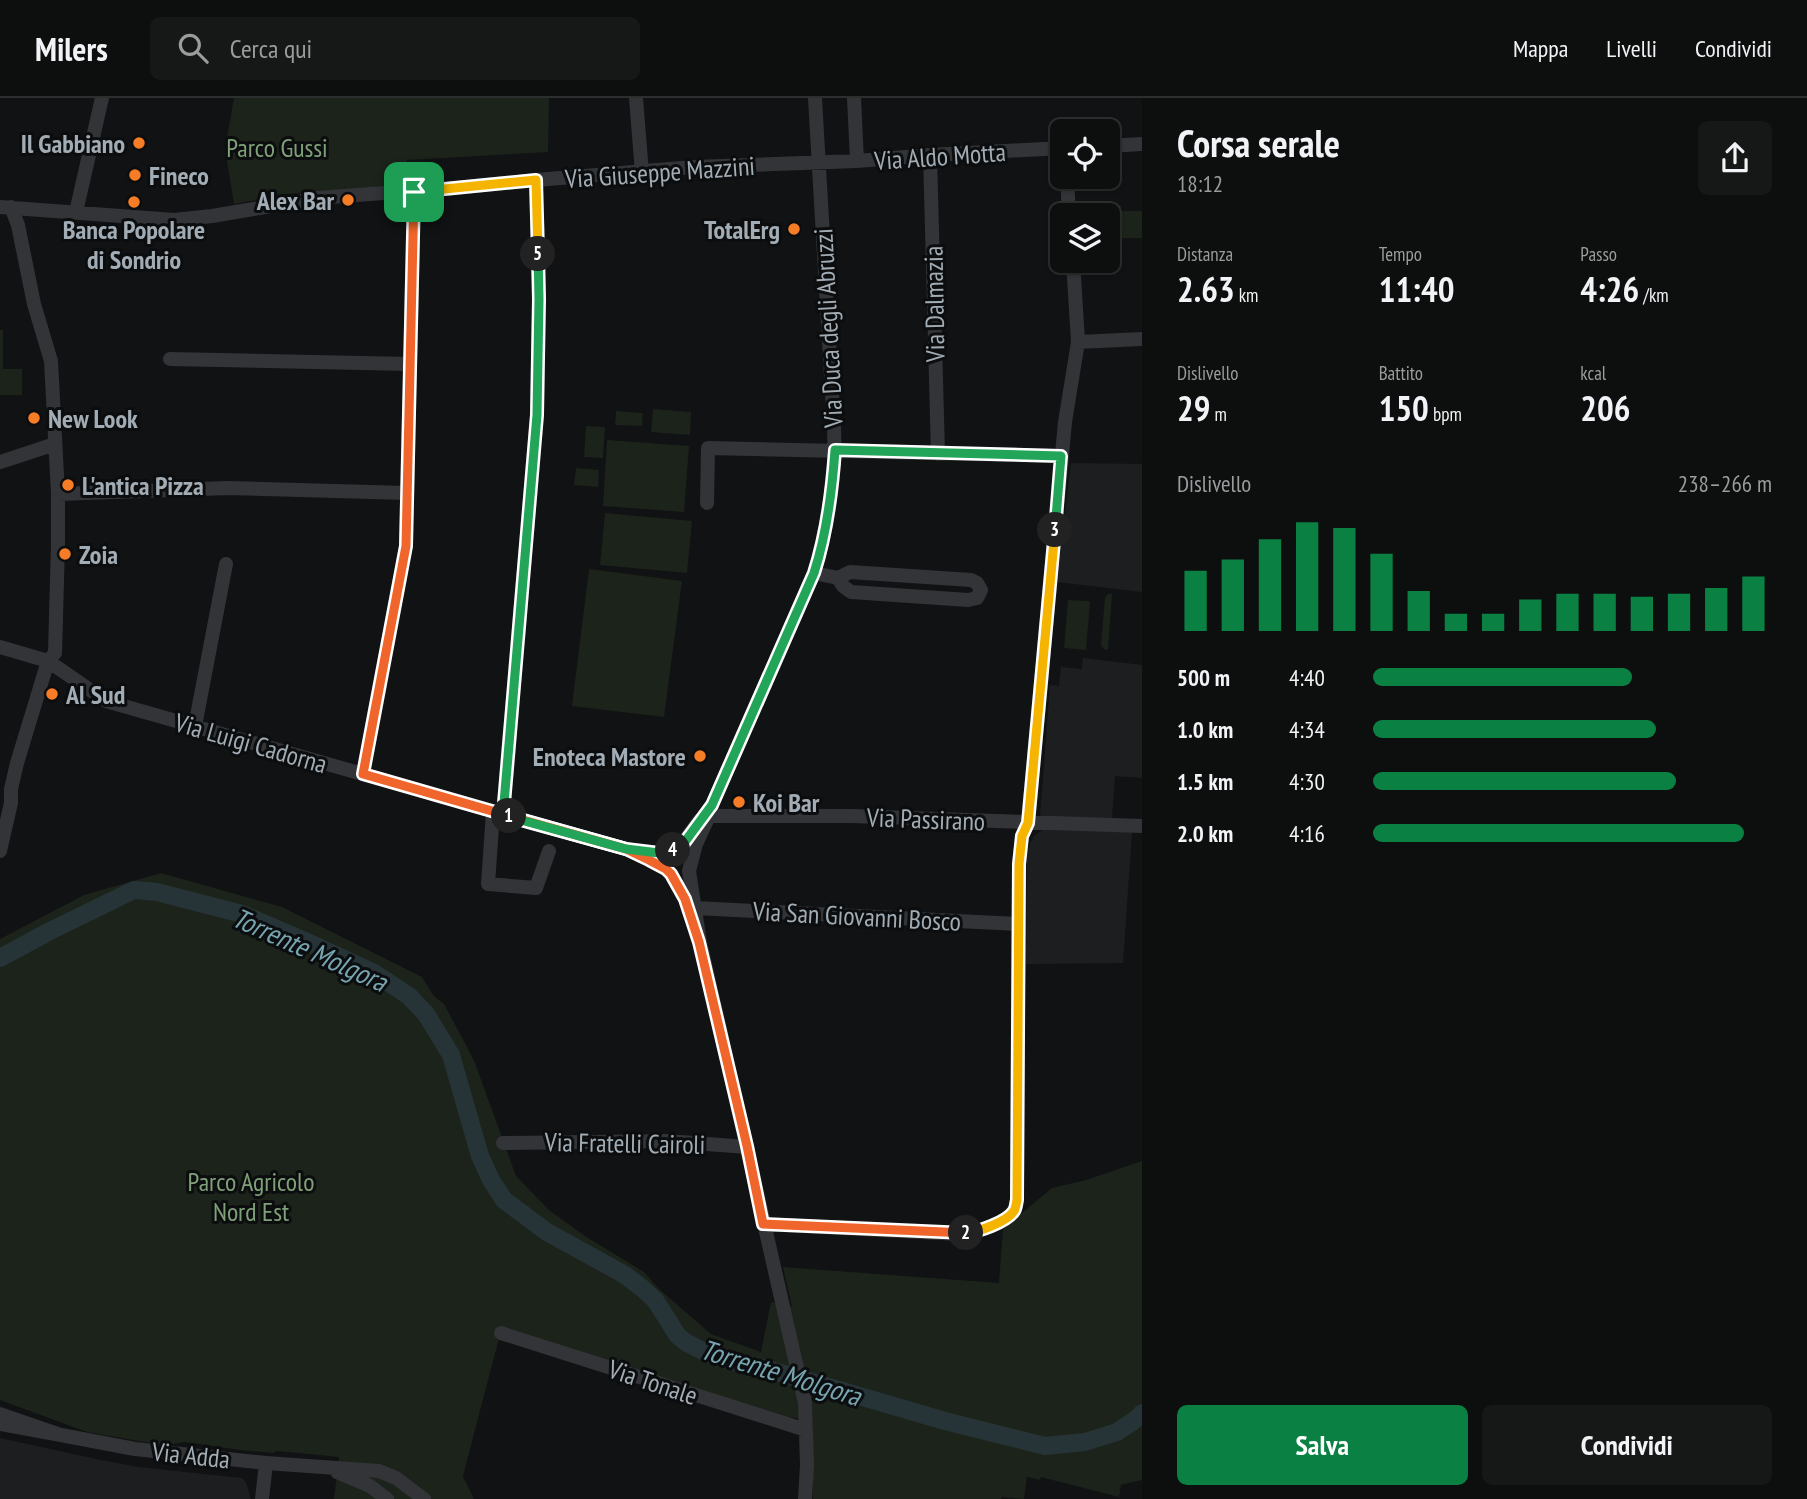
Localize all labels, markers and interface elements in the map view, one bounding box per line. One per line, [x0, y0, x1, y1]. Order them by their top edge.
search box [150, 17, 640, 80]
text: Milers [35, 27, 108, 70]
icon: search [174, 29, 212, 67]
text: Cerca qui [230, 32, 312, 65]
text: Mappa [1513, 33, 1568, 64]
text: Livelli [1606, 33, 1657, 64]
text: Condividi [1695, 33, 1772, 64]
text: Corsa serale [1177, 118, 1340, 167]
map controls [1050, 119, 1120, 273]
button: locate [1050, 119, 1120, 189]
button: share [1698, 121, 1772, 195]
place label: Il Gabbiano [21, 127, 125, 160]
park label: Parco Gussi [226, 131, 328, 164]
marker: Il Gabbiano [131, 135, 147, 151]
street label: Via Aldo Motta [872, 135, 1007, 177]
street label: Via Giuseppe Mazzini [563, 149, 756, 195]
place label: Fineco [149, 159, 209, 192]
pin [384, 162, 444, 222]
marker: Fineco [127, 167, 143, 183]
text: 18:12 [1177, 169, 1223, 198]
icon: arrive [395, 173, 433, 211]
place label: Alex Bar [256, 184, 334, 217]
marker: Alex Bar [340, 192, 356, 208]
marker: Banca Popolare di Sondrio [126, 194, 142, 210]
button: layers [1050, 203, 1120, 273]
place label: Banca Popolare di Sondrio [63, 213, 205, 276]
place label: TotalErg [704, 213, 780, 246]
marker: TotalErg [786, 221, 802, 237]
street label: Via Duca degli Abruzzi [806, 227, 850, 430]
pin: 5 [520, 236, 556, 272]
text: 5 [533, 241, 542, 265]
text: Distanza [1177, 242, 1233, 266]
text: Tempo [1379, 242, 1422, 266]
text: Passo [1580, 242, 1617, 266]
street label: Via Dalmazia [916, 246, 952, 363]
text: 2.63 [1177, 266, 1235, 312]
text: 11:40 [1379, 266, 1454, 312]
text: 4:26 [1580, 266, 1639, 312]
text: km [1235, 283, 1258, 307]
text: /km [1639, 283, 1669, 307]
text: Dislivello [1177, 361, 1238, 385]
text: Battito [1379, 361, 1423, 385]
text: kcal [1580, 361, 1606, 385]
text: 29 [1177, 385, 1210, 431]
text: 150 [1379, 385, 1429, 431]
text: 206 [1580, 385, 1631, 431]
place label: New Look [48, 402, 138, 435]
text: m [1210, 402, 1227, 426]
text: bpm [1429, 402, 1462, 426]
marker: New Look [26, 410, 42, 426]
place label: L'antica Pizza [82, 469, 204, 502]
text: Dislivello [1177, 469, 1251, 498]
text: 238–266 m [1678, 469, 1772, 498]
marker: L'antica Pizza [60, 477, 76, 493]
pin: 3 [1038, 512, 1072, 548]
text: 3 [1050, 517, 1059, 541]
place label: Zoia [79, 538, 118, 571]
marker: Zoia [57, 546, 73, 562]
text: 500 m [1177, 663, 1230, 692]
text: 4:40 [1289, 663, 1325, 692]
place label: Al Sud [65, 678, 125, 711]
marker: Al Sud [44, 686, 60, 702]
street label: Via Luigi Cadorna [170, 705, 331, 780]
text: 1.0 km [1177, 715, 1233, 744]
text: 4:34 [1289, 715, 1325, 744]
place label: Enoteca Mastore [533, 740, 686, 773]
marker: Enoteca Mastore [692, 748, 708, 764]
text: 1.5 km [1177, 767, 1233, 796]
text: 4:30 [1289, 767, 1325, 796]
place label: Koi Bar [753, 786, 820, 819]
marker: Koi Bar [731, 794, 747, 810]
pin: 1 [491, 798, 526, 834]
street label: Via Passirano [865, 800, 986, 838]
text: 1 [504, 803, 513, 827]
text: 2.0 km [1177, 819, 1233, 848]
text: 4:16 [1289, 819, 1325, 848]
pin: 4 [656, 832, 690, 868]
text: 4 [668, 837, 677, 861]
street label: Via San Giovanni Bosco [751, 894, 962, 938]
water label: Torrente Molgora [227, 898, 395, 1000]
street label: Via Fratelli Cairoli [543, 1125, 706, 1161]
park label: Parco Agricolo Nord Est [188, 1165, 314, 1228]
pin: 2 [948, 1216, 984, 1250]
text: 2 [961, 1220, 970, 1244]
water label: Torrente Molgora [696, 1330, 867, 1414]
street label: Via Tonale [603, 1352, 702, 1412]
button: Salva [1177, 1405, 1468, 1485]
button: Condividi [1482, 1405, 1772, 1485]
street label: Via Adda [149, 1434, 232, 1475]

